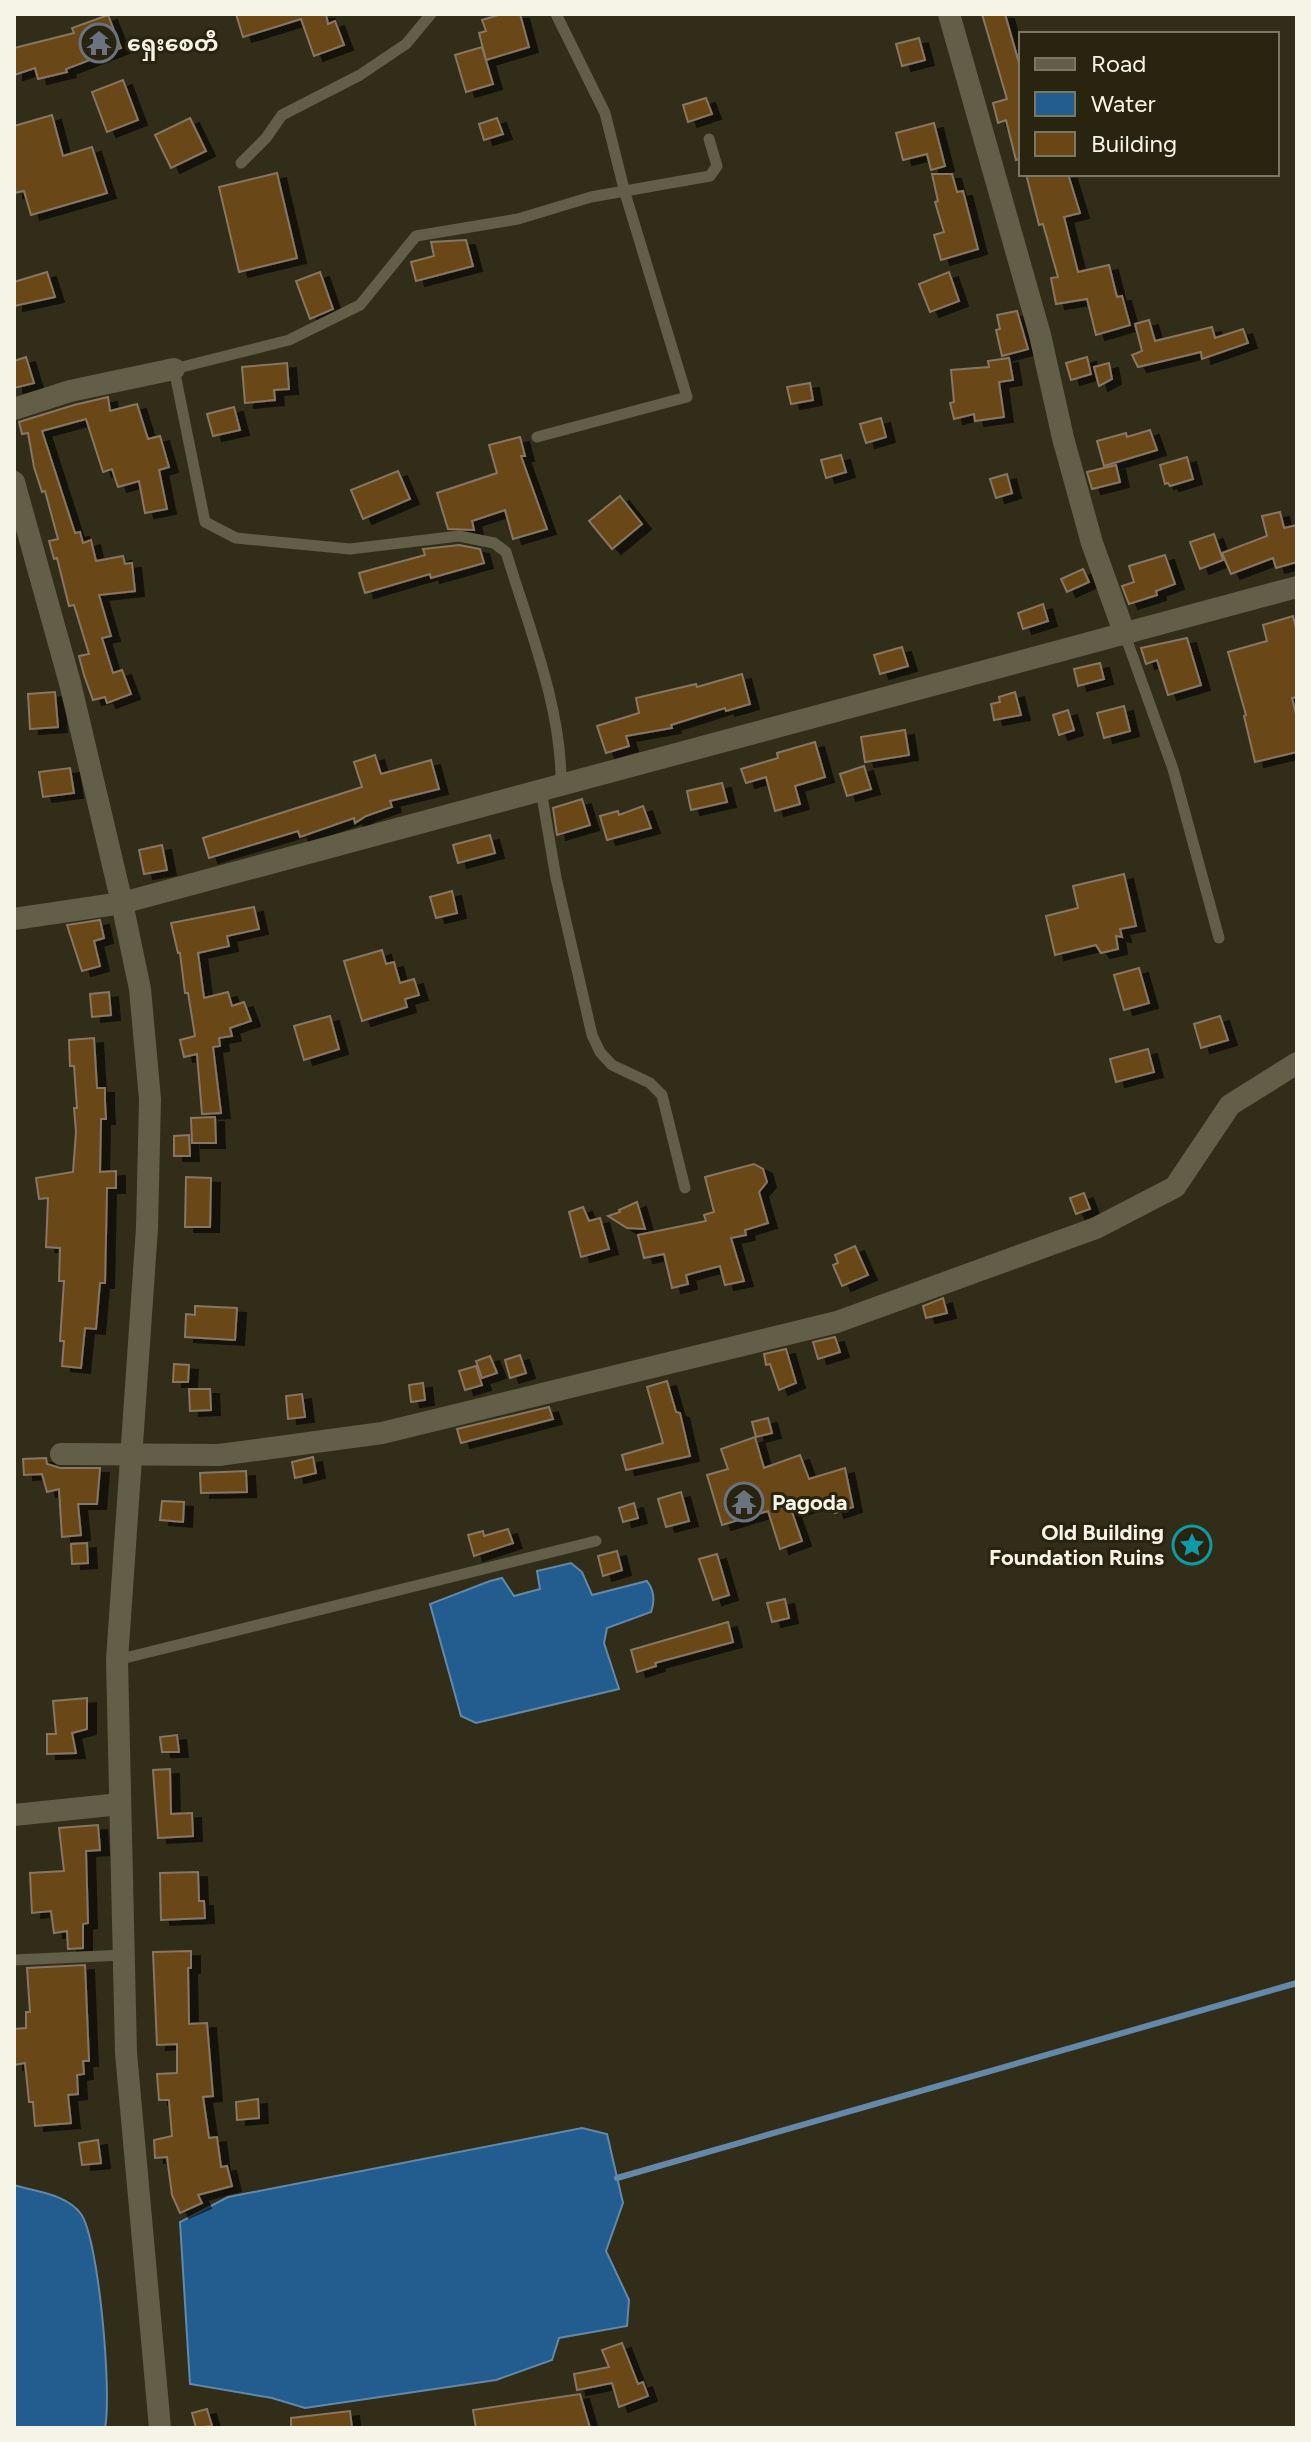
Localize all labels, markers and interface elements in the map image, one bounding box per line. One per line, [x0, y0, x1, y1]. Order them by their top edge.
temple icon: ရှေးစေတီ [78, 22, 120, 64]
place label: ရှေးစေတီ [127, 30, 218, 61]
legend [1019, 32, 1279, 176]
text: Road [1091, 49, 1146, 78]
text: Water [1091, 89, 1156, 118]
text: Building [1091, 129, 1177, 158]
temple icon: Pagoda [723, 1481, 765, 1523]
place label: Pagoda [772, 1489, 848, 1516]
place label: Old Building Foundation Ruins [989, 1519, 1164, 1571]
place icon: Old Building Foundation Ruins [1171, 1524, 1213, 1566]

